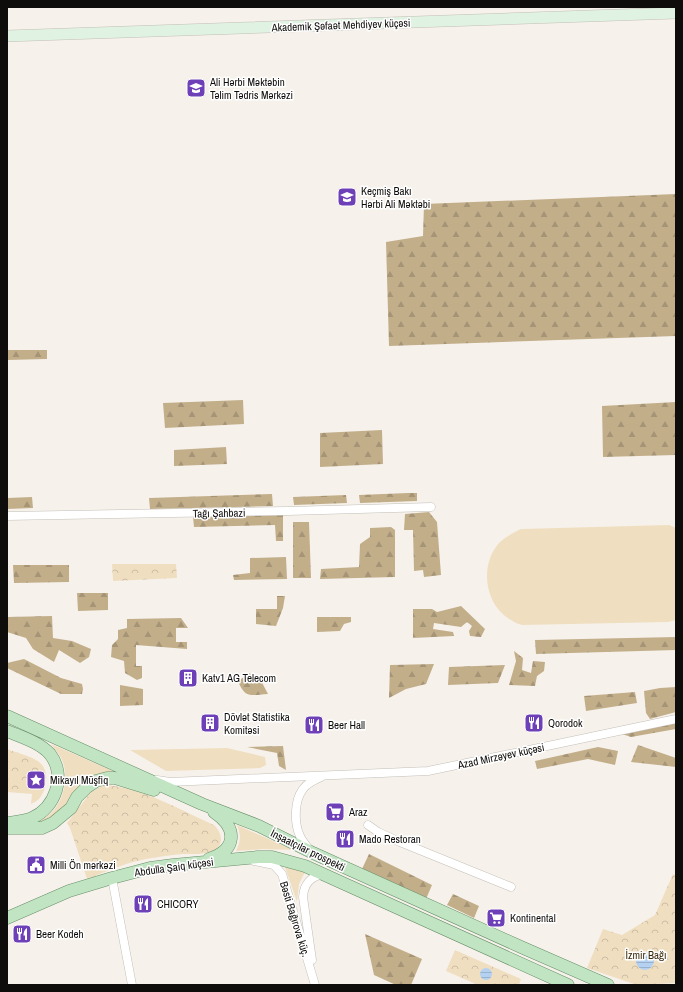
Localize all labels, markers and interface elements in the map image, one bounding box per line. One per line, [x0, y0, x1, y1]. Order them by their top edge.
street label: Akademik Şəfaət Mehdiyev küçəsi [270, 16, 411, 34]
place label: Ali Hərbi Məktəbin Təlim Tədris Mərkəzi [209, 75, 293, 102]
school or university icon: Ali Hərbi Məktəbin Təlim Tədris Mərkəzi [185, 77, 207, 99]
place label: Keçmiş Bakı Hərbi Ali Məktəbi [361, 184, 430, 211]
school or university icon: Keçmiş Bakı Hərbi Ali Məktəbi [336, 186, 358, 208]
street label: Tağı Şahbazi [192, 506, 246, 520]
building icon: Katv1 AG Telecom [177, 667, 199, 689]
place label: Katv1 AG Telecom [202, 671, 276, 685]
place label: Dövlət Statistika Komitəsi [224, 710, 290, 737]
building icon: Dövlət Statistika Komitəsi [199, 712, 221, 734]
restaurant icon: Qorodok [523, 712, 545, 734]
restaurant icon: Beer Hall [303, 714, 325, 736]
place label: Qorodok [548, 716, 583, 730]
place label: Beer Hall [328, 718, 365, 732]
street label: Azad Mirzəyev küçəsi [455, 740, 546, 772]
place icon: Mikayıl Müşfiq [25, 769, 47, 791]
place label: Mikayıl Müşfiq [50, 773, 108, 787]
supermarket icon: Araz [324, 801, 346, 823]
place label: Araz [348, 805, 368, 819]
street label: İnşaatçılar prospekti [268, 826, 348, 874]
restaurant icon: Mado Restoran [334, 828, 356, 850]
place label: Mado Restoran [359, 832, 421, 846]
public building icon: Milli Ön mərkəzi [25, 854, 47, 876]
street label: Abdulla Şaiq küçəsi [133, 855, 214, 880]
place label: Milli Ön mərkəzi [50, 858, 116, 872]
street label: Bəsti Bağırova küç. [277, 880, 313, 958]
restaurant icon: CHICORY [132, 893, 154, 915]
place label: CHICORY [157, 897, 198, 911]
supermarket icon: Kontinental [485, 907, 507, 929]
place label: Kontinental [510, 911, 556, 925]
restaurant icon: Beer Kodeh [11, 923, 33, 945]
place label: Beer Kodeh [36, 927, 84, 941]
park label: İzmir Bağı [625, 948, 667, 962]

